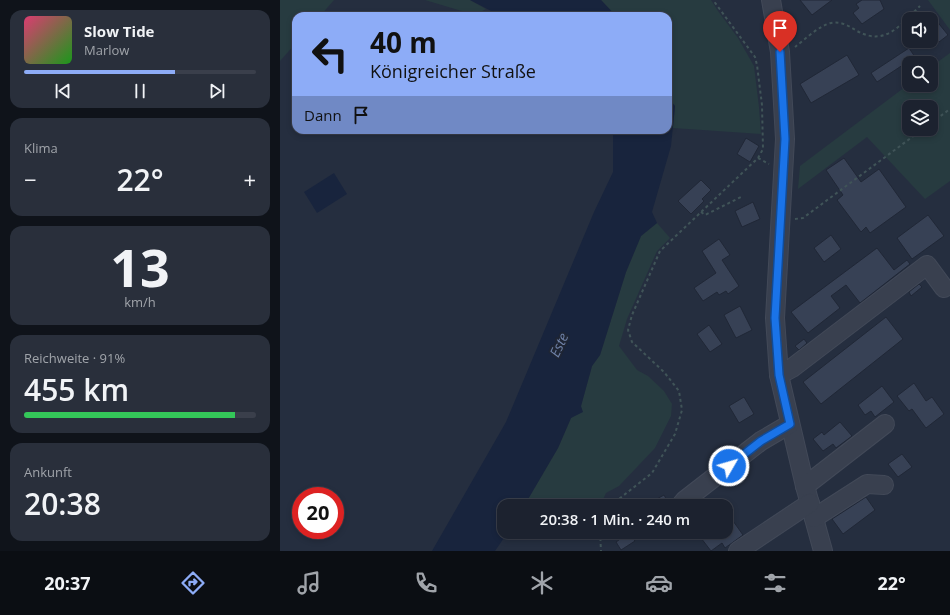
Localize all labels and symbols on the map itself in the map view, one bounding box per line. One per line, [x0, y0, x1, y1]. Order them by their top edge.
pin [763, 11, 797, 52]
water label: Este [545, 329, 572, 360]
position arrow [708, 445, 750, 487]
speed limit sign: 20 [292, 487, 344, 539]

